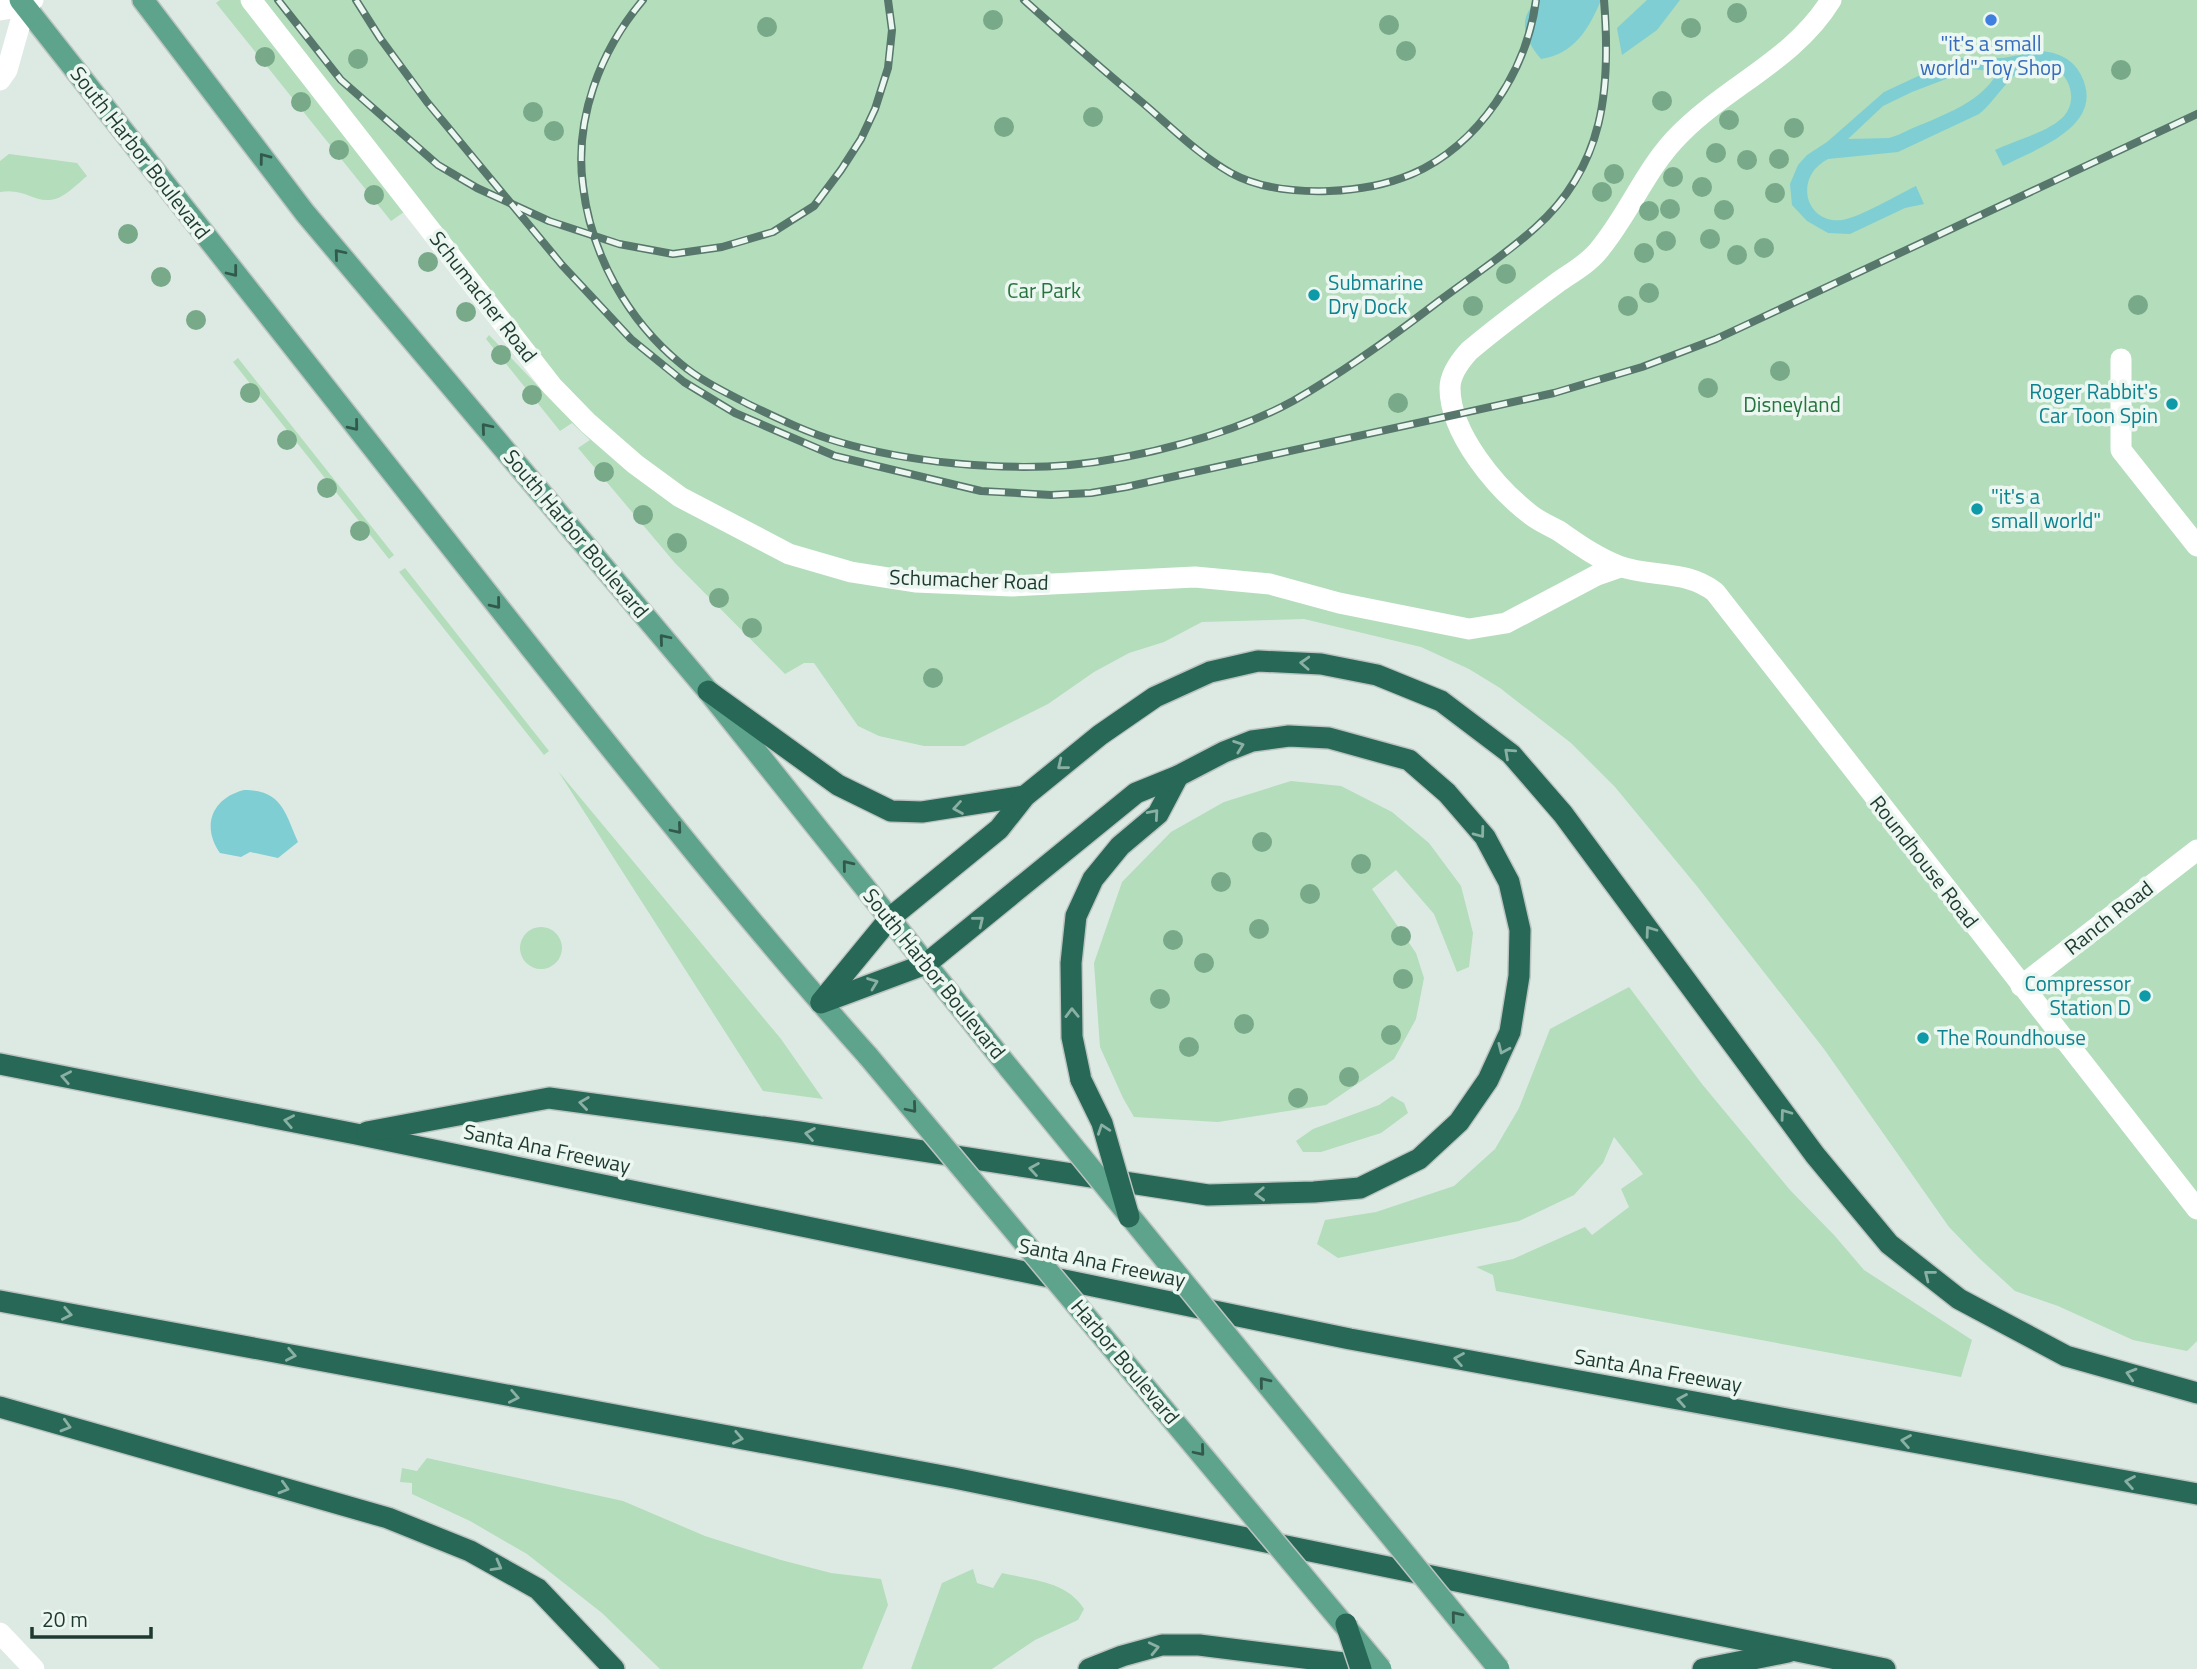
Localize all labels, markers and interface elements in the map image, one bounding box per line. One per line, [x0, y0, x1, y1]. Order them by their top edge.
marker: "it's a small world" Toy Shop [1983, 12, 1999, 28]
place label: "it's a small world" Toy Shop [1920, 27, 2062, 83]
street label: South Harbor Boulevard [63, 59, 219, 246]
one-way arrow [259, 154, 272, 166]
street label: Schumacher Road [422, 224, 545, 369]
one-way arrow [335, 249, 347, 262]
one-way arrow [225, 264, 238, 277]
place label: Submarine Dry Dock [1328, 266, 1423, 322]
park label: Car Park [1007, 274, 1081, 306]
marker: Submarine Dry Dock [1306, 287, 1322, 303]
place label: Roger Rabbit's Car Toon Spin [2029, 375, 2158, 431]
park label: Disneyland [1743, 388, 1841, 420]
marker: Roger Rabbit's Car Toon Spin [2164, 396, 2180, 412]
one-way arrow [346, 419, 359, 431]
one-way arrow [482, 423, 494, 436]
street label: South Harbor Boulevard [496, 442, 657, 625]
place label: "it's a small world" [1991, 480, 2101, 536]
marker: "it's a small world" [1969, 501, 1985, 517]
street label: Schumacher Road [889, 560, 1049, 598]
one-way arrow [488, 597, 501, 609]
one-way arrow [660, 635, 672, 648]
one-way arrow [1299, 656, 1310, 671]
one-way arrow [1232, 740, 1245, 754]
one-way arrow [1504, 749, 1517, 761]
one-way arrow [1058, 757, 1070, 770]
street label: Roundhouse Road [1863, 788, 1987, 935]
one-way arrow [952, 800, 963, 815]
one-way arrow [1146, 810, 1159, 822]
one-way arrow [669, 821, 681, 834]
one-way arrow [1472, 825, 1485, 837]
one-way arrow [843, 860, 855, 873]
street label: Ranch Road [2057, 872, 2160, 962]
street label: South Harbor Boulevard [856, 881, 1014, 1066]
one-way arrow [970, 917, 983, 929]
one-way arrow [1646, 926, 1658, 939]
place label: Compressor Station D [2025, 967, 2131, 1023]
one-way arrow [867, 978, 879, 992]
marker: Compressor Station D [2137, 988, 2153, 1004]
one-way arrow [1064, 1007, 1079, 1018]
place label: The Roundhouse [1937, 1021, 2086, 1053]
marker: The Roundhouse [1915, 1030, 1931, 1046]
one-way arrow [1497, 1041, 1511, 1054]
one-way arrow [60, 1071, 72, 1086]
one-way arrow [578, 1096, 590, 1111]
one-way arrow [904, 1100, 916, 1113]
one-way arrow [1781, 1109, 1793, 1122]
one-way arrow [283, 1115, 295, 1130]
street label: Santa Ana Freeway [461, 1115, 634, 1181]
one-way arrow [1097, 1123, 1111, 1135]
one-way arrow [804, 1127, 815, 1142]
one-way arrow [1028, 1161, 1040, 1176]
one-way arrow [1254, 1186, 1265, 1202]
street label: Santa Ana Freeway [1016, 1229, 1189, 1295]
one-way arrow [1924, 1271, 1936, 1284]
street label: Harbor Boulevard [1064, 1292, 1188, 1431]
one-way arrow [61, 1306, 73, 1321]
street label: Santa Ana Freeway [1572, 1340, 1745, 1401]
one-way arrow [285, 1347, 297, 1362]
one-way arrow [1453, 1352, 1465, 1367]
one-way arrow [2125, 1368, 2137, 1383]
one-way arrow [1260, 1378, 1272, 1391]
one-way arrow [508, 1389, 520, 1404]
one-way arrow [1676, 1393, 1688, 1408]
one-way arrow [59, 1417, 71, 1432]
one-way arrow [732, 1430, 744, 1445]
one-way arrow [1900, 1434, 1912, 1449]
one-way arrow [1192, 1443, 1204, 1456]
one-way arrow [2124, 1475, 2136, 1490]
one-way arrow [278, 1480, 290, 1494]
one-way arrow [490, 1558, 502, 1571]
scale bar [32, 1596, 150, 1640]
text: 20 m [42, 1603, 88, 1635]
one-way arrow [1451, 1612, 1464, 1624]
one-way arrow [1148, 1642, 1160, 1656]

